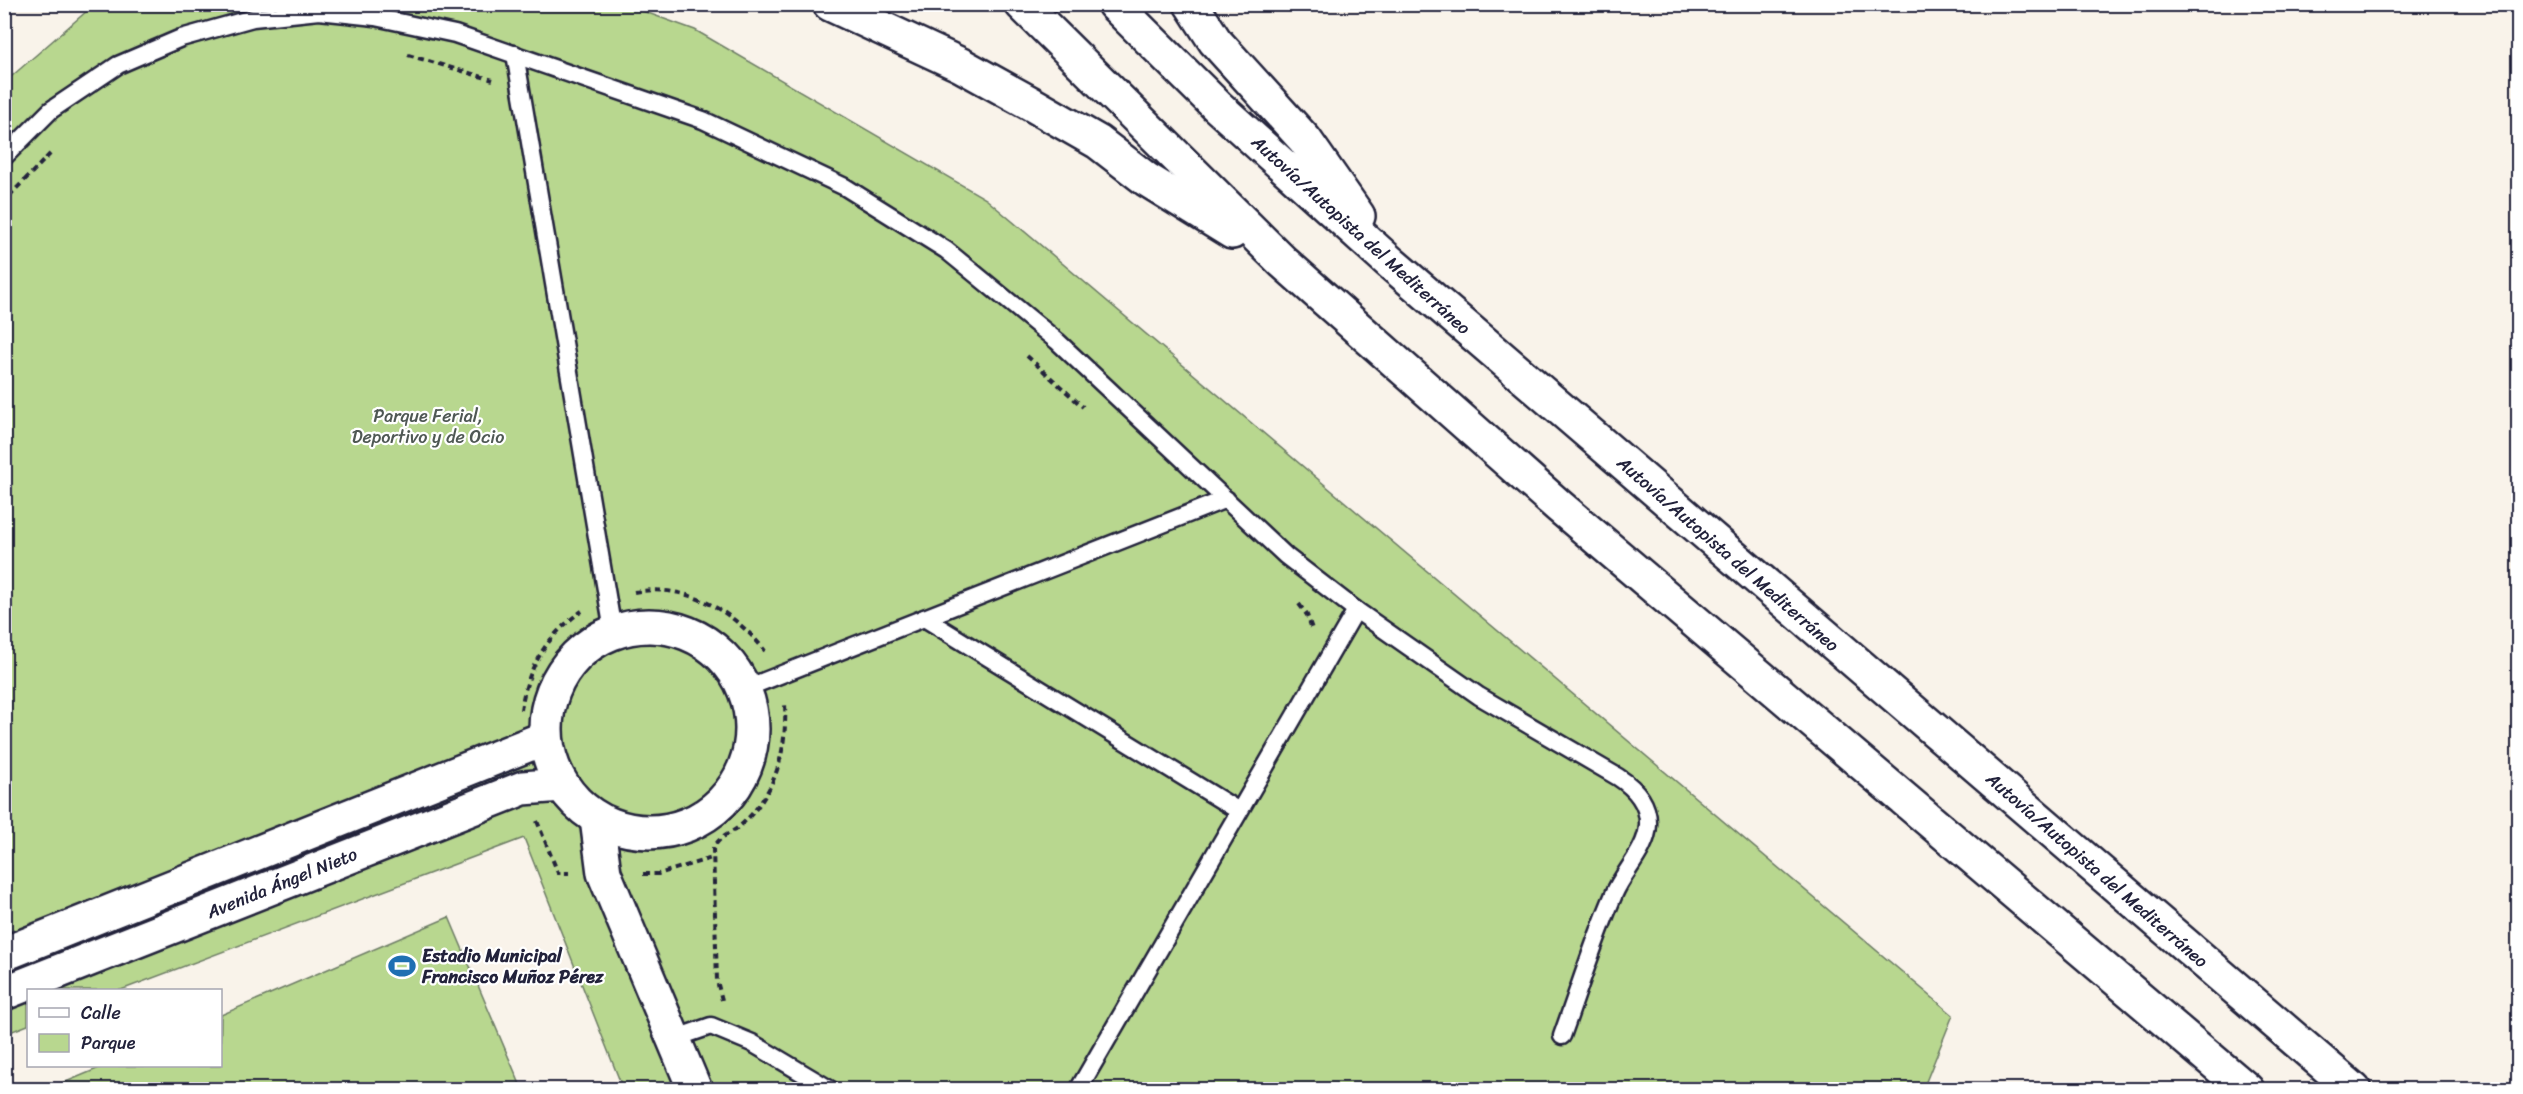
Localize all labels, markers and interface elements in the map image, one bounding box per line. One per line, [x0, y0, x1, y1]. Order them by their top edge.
street label: Autovía/Autopista del Mediterráneo [1243, 127, 1478, 343]
park label: Parque Ferial, Deportivo y de Ocio [352, 400, 504, 453]
street label: Autovía/Autopista del Mediterráneo [1609, 447, 1847, 660]
street label: Autovía/Autopista del Mediterráneo [1978, 763, 2216, 976]
street label: Avenida Ángel Nieto [201, 838, 362, 928]
place label: Estadio Municipal Francisco Muñoz Pérez [421, 940, 604, 993]
sports icon: Estadio Municipal Francisco Muñoz Pérez [387, 951, 417, 981]
legend [27, 989, 222, 1067]
text: Calle [81, 997, 121, 1029]
text: Parque [81, 1027, 136, 1059]

